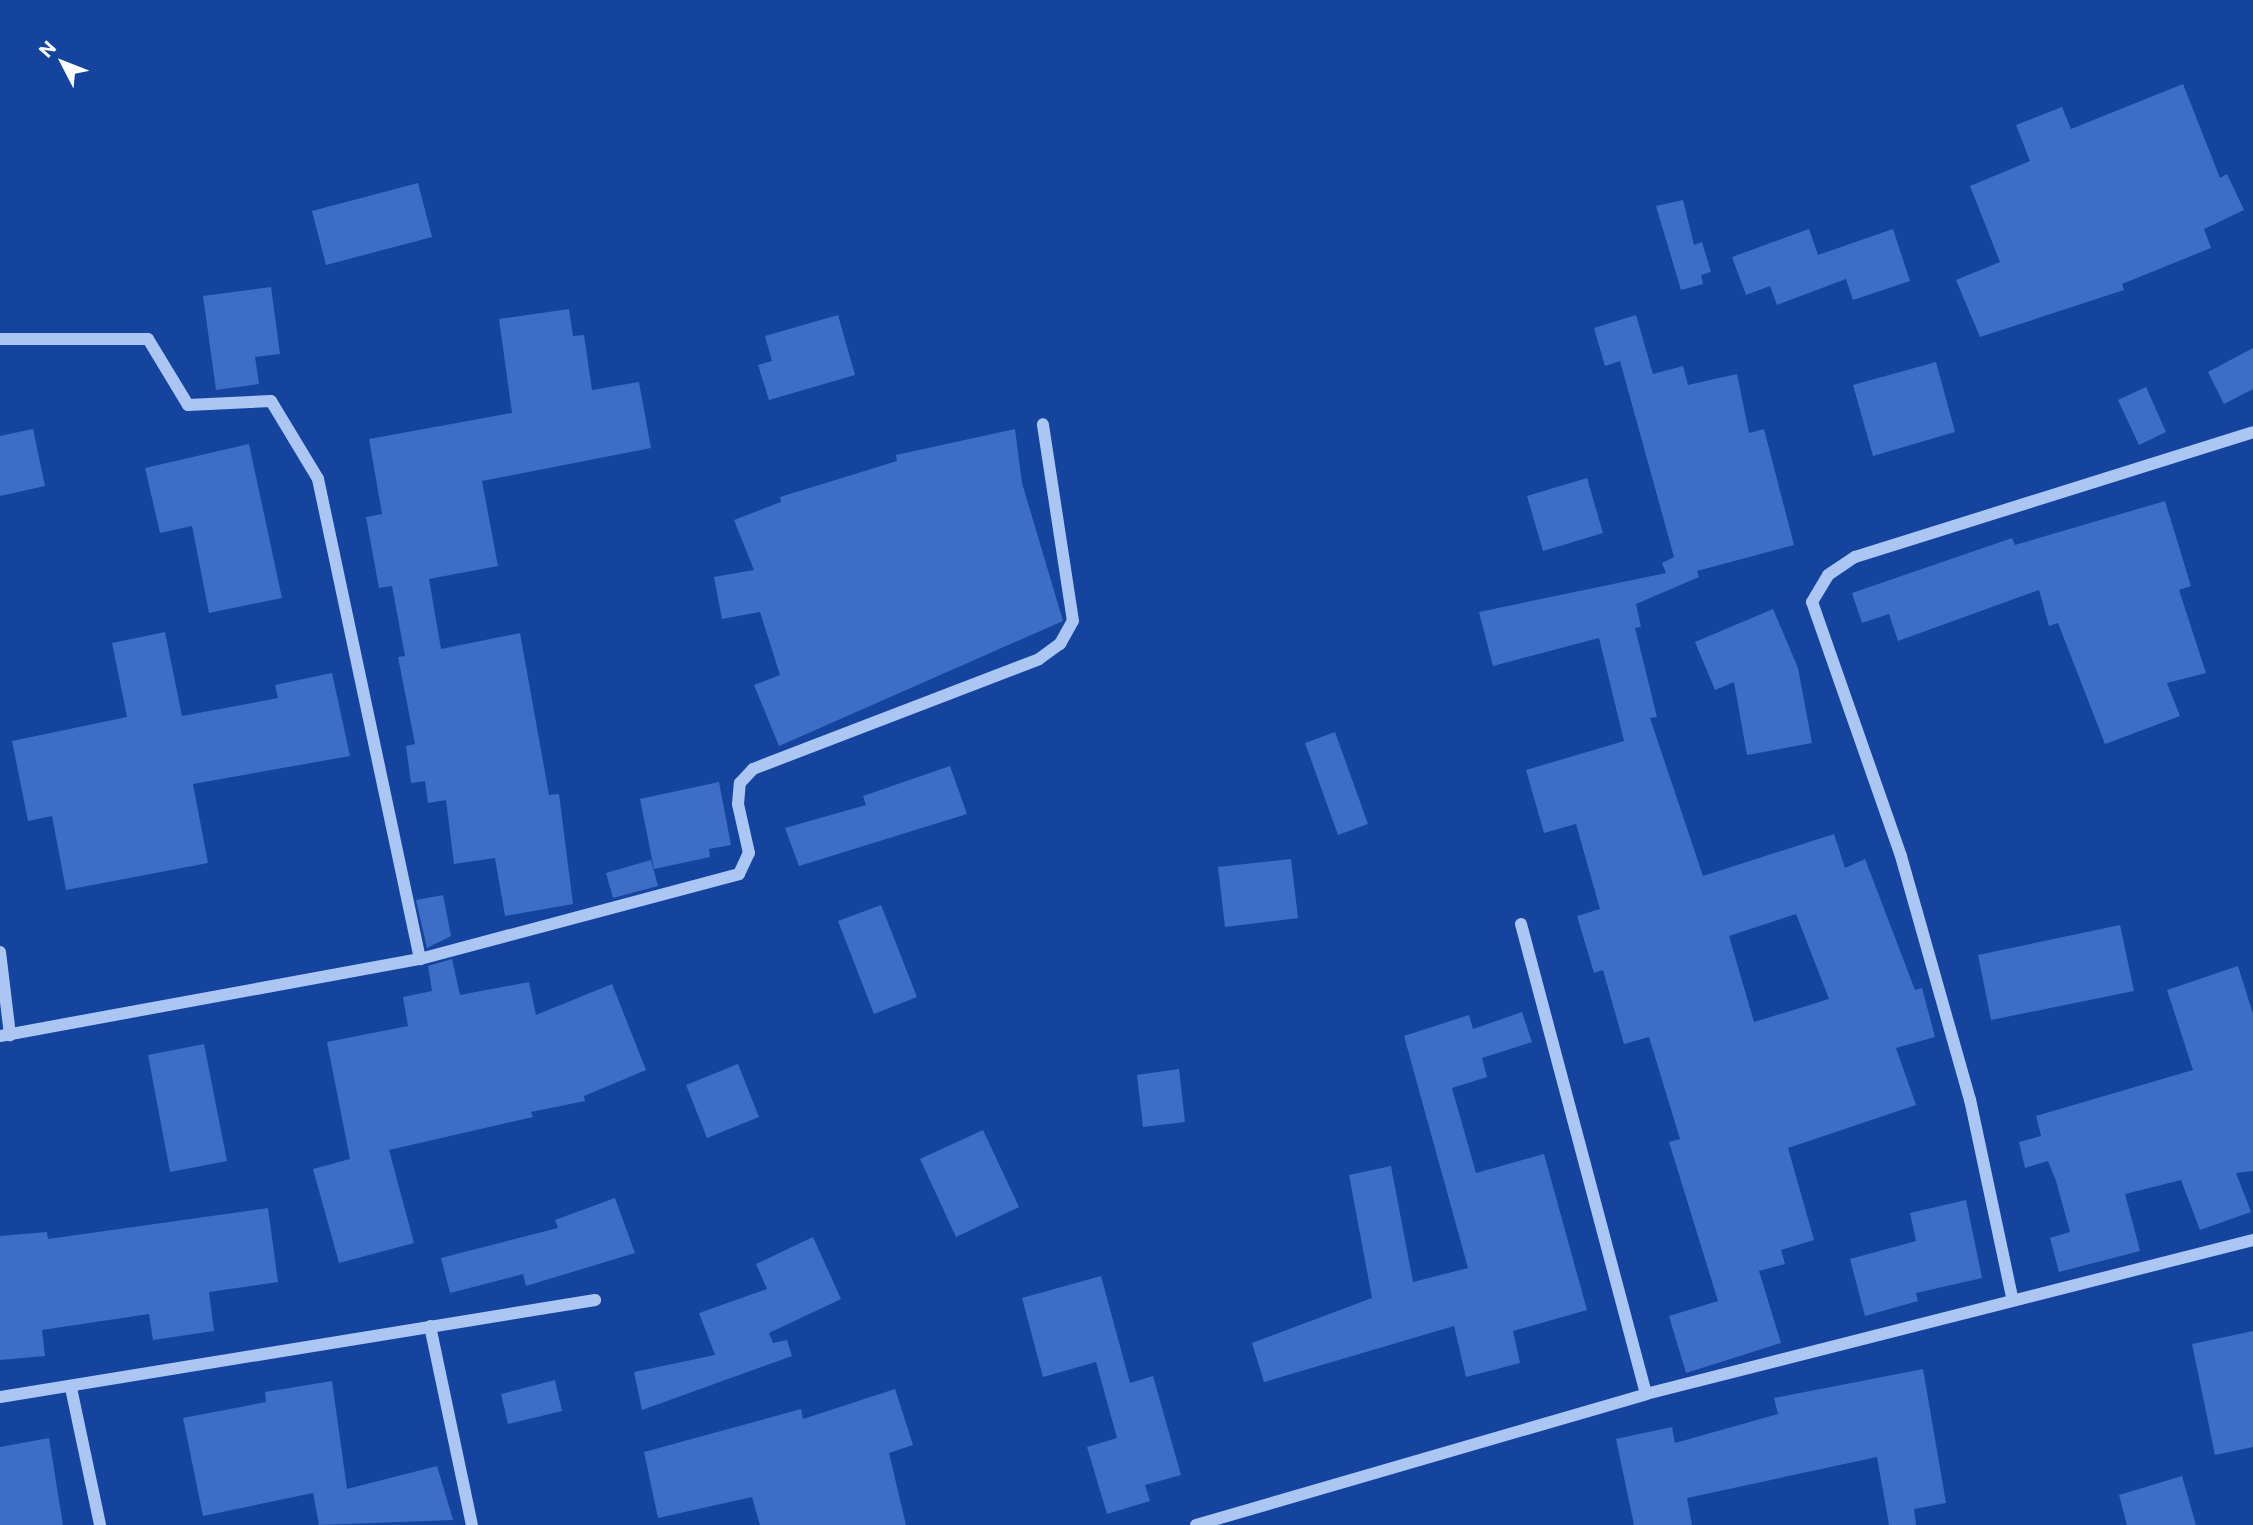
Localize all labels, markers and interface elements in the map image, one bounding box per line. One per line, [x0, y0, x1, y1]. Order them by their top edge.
north arrow [28, 28, 98, 98]
text: N [34, 36, 60, 62]

